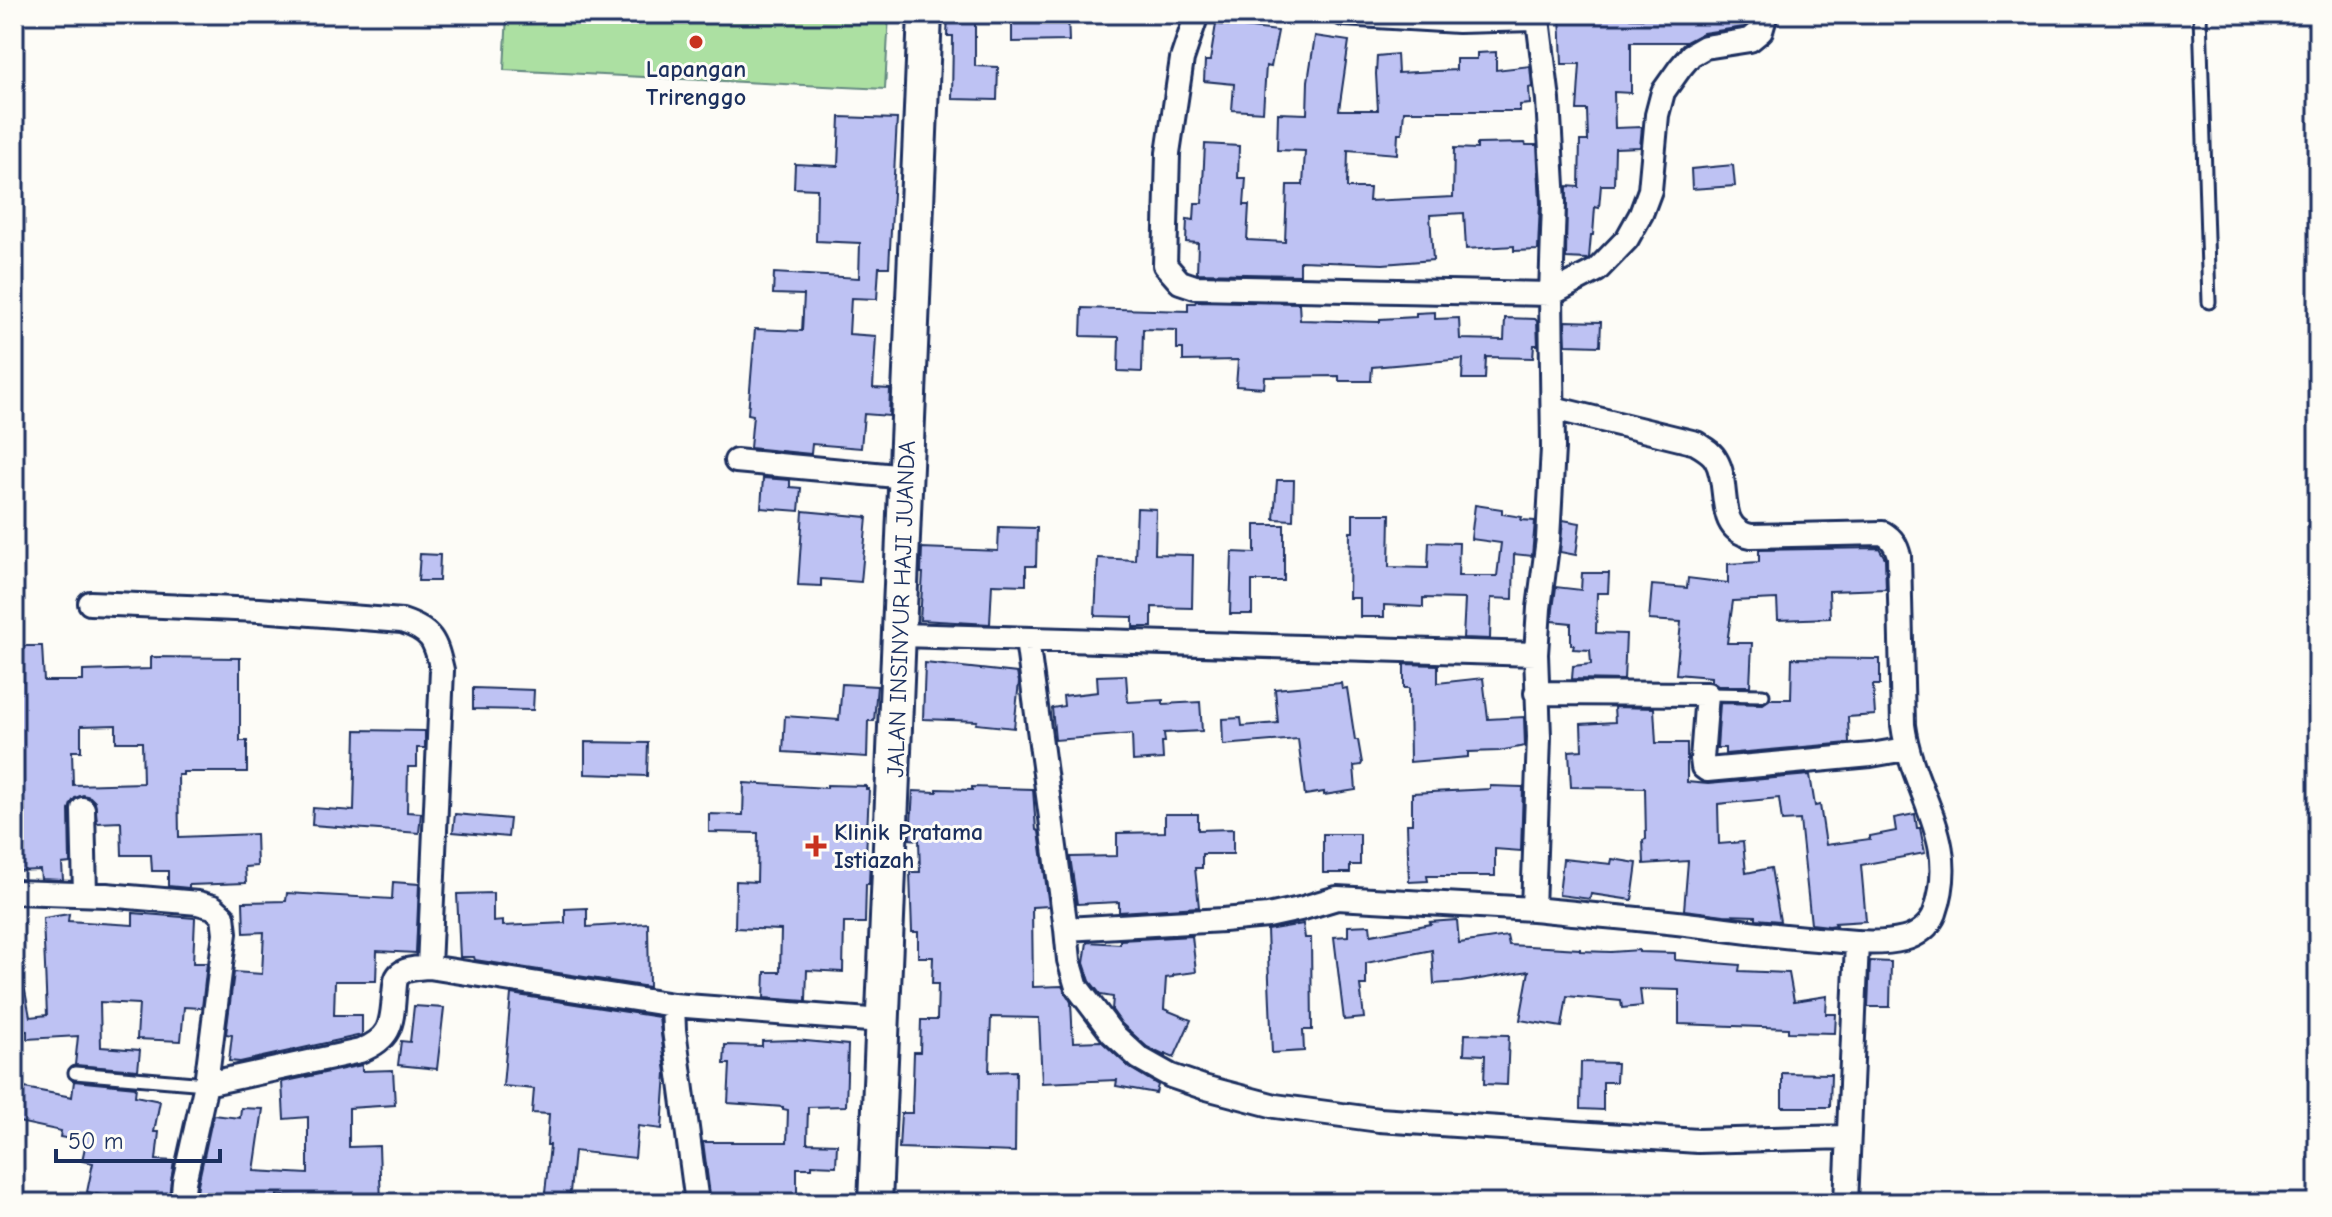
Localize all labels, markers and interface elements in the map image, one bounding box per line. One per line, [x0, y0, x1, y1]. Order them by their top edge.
marker: Lapangan Trirenggo [687, 33, 705, 51]
place label: Lapangan Trirenggo [646, 55, 746, 111]
street label: JALAN INSINYUR HAJI JUANDA [881, 440, 921, 778]
place label: Klinik Pratama Istiazah [834, 818, 983, 874]
marker: Klinik Pratama Istiazah [805, 835, 827, 857]
scale bar [56, 1113, 220, 1163]
text: 50 m [68, 1127, 124, 1155]

